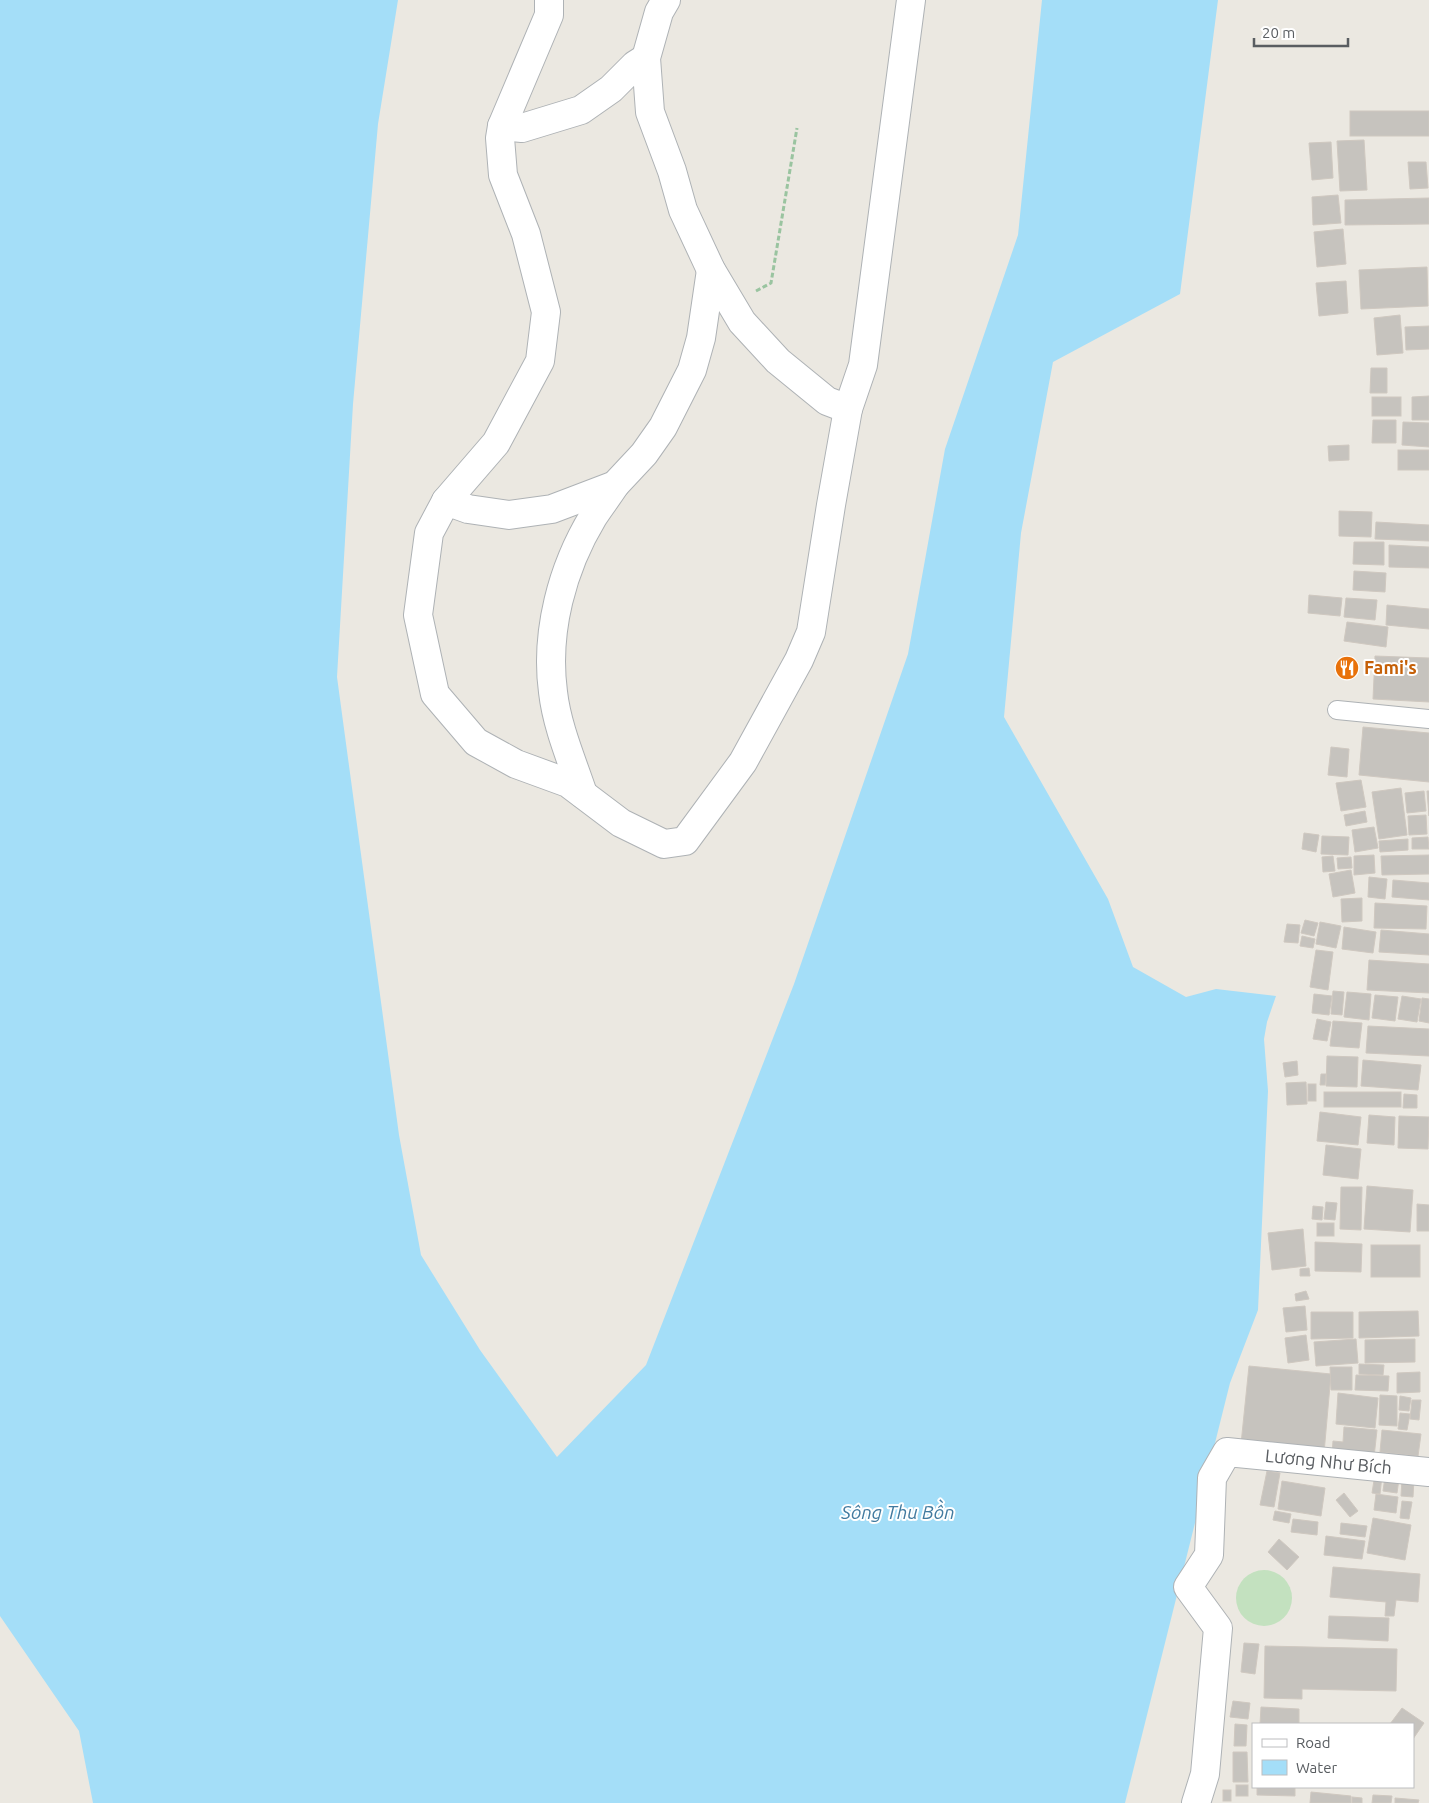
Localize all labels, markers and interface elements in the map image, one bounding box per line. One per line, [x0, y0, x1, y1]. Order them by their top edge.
scale bar [1254, 15, 1348, 47]
text: 20 m [1262, 24, 1295, 41]
restaurant icon: Fami's [1334, 655, 1360, 681]
place label: Fami's [1364, 657, 1417, 677]
street label: Lương Như Bích [1264, 1445, 1393, 1477]
water label: Sông Thu Bồn [840, 1499, 955, 1523]
legend [1252, 1723, 1414, 1788]
text: Road [1296, 1734, 1331, 1751]
text: Water [1296, 1759, 1337, 1776]

